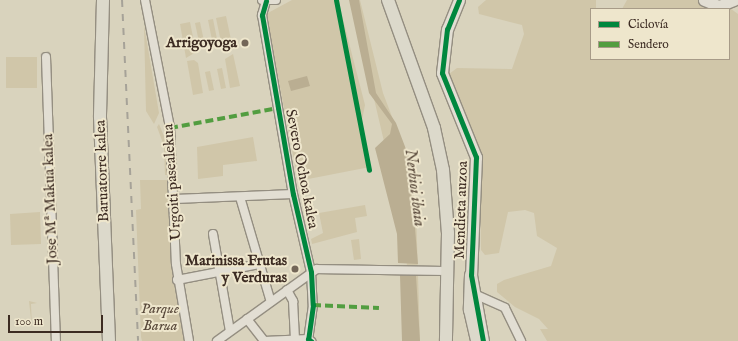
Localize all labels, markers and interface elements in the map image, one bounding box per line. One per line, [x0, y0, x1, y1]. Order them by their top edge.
legend [590, 8, 730, 60]
text: Ciclovía [628, 17, 668, 32]
place label: Arrigoyoga [166, 34, 237, 52]
text: Sendero [628, 37, 669, 52]
marker: Arrigoyoga [240, 38, 250, 48]
street label: Severo Ochoa kalea [282, 108, 322, 230]
street label: Baruatorre kalea [91, 120, 113, 222]
street label: Urgoiti pasealekua [159, 123, 185, 241]
street label: Jose Mª Makua kalea [39, 134, 61, 264]
water label: Nerbioi ibaia [400, 148, 428, 228]
street label: Mendieta auzoa [450, 161, 472, 259]
place label: Marinissa Frutas y Verduras [185, 251, 287, 286]
marker: Marinissa Frutas y Verduras [290, 264, 300, 274]
park label: Parque Barua [141, 299, 179, 334]
scale bar [10, 307, 105, 333]
text: 100 m [15, 314, 43, 329]

